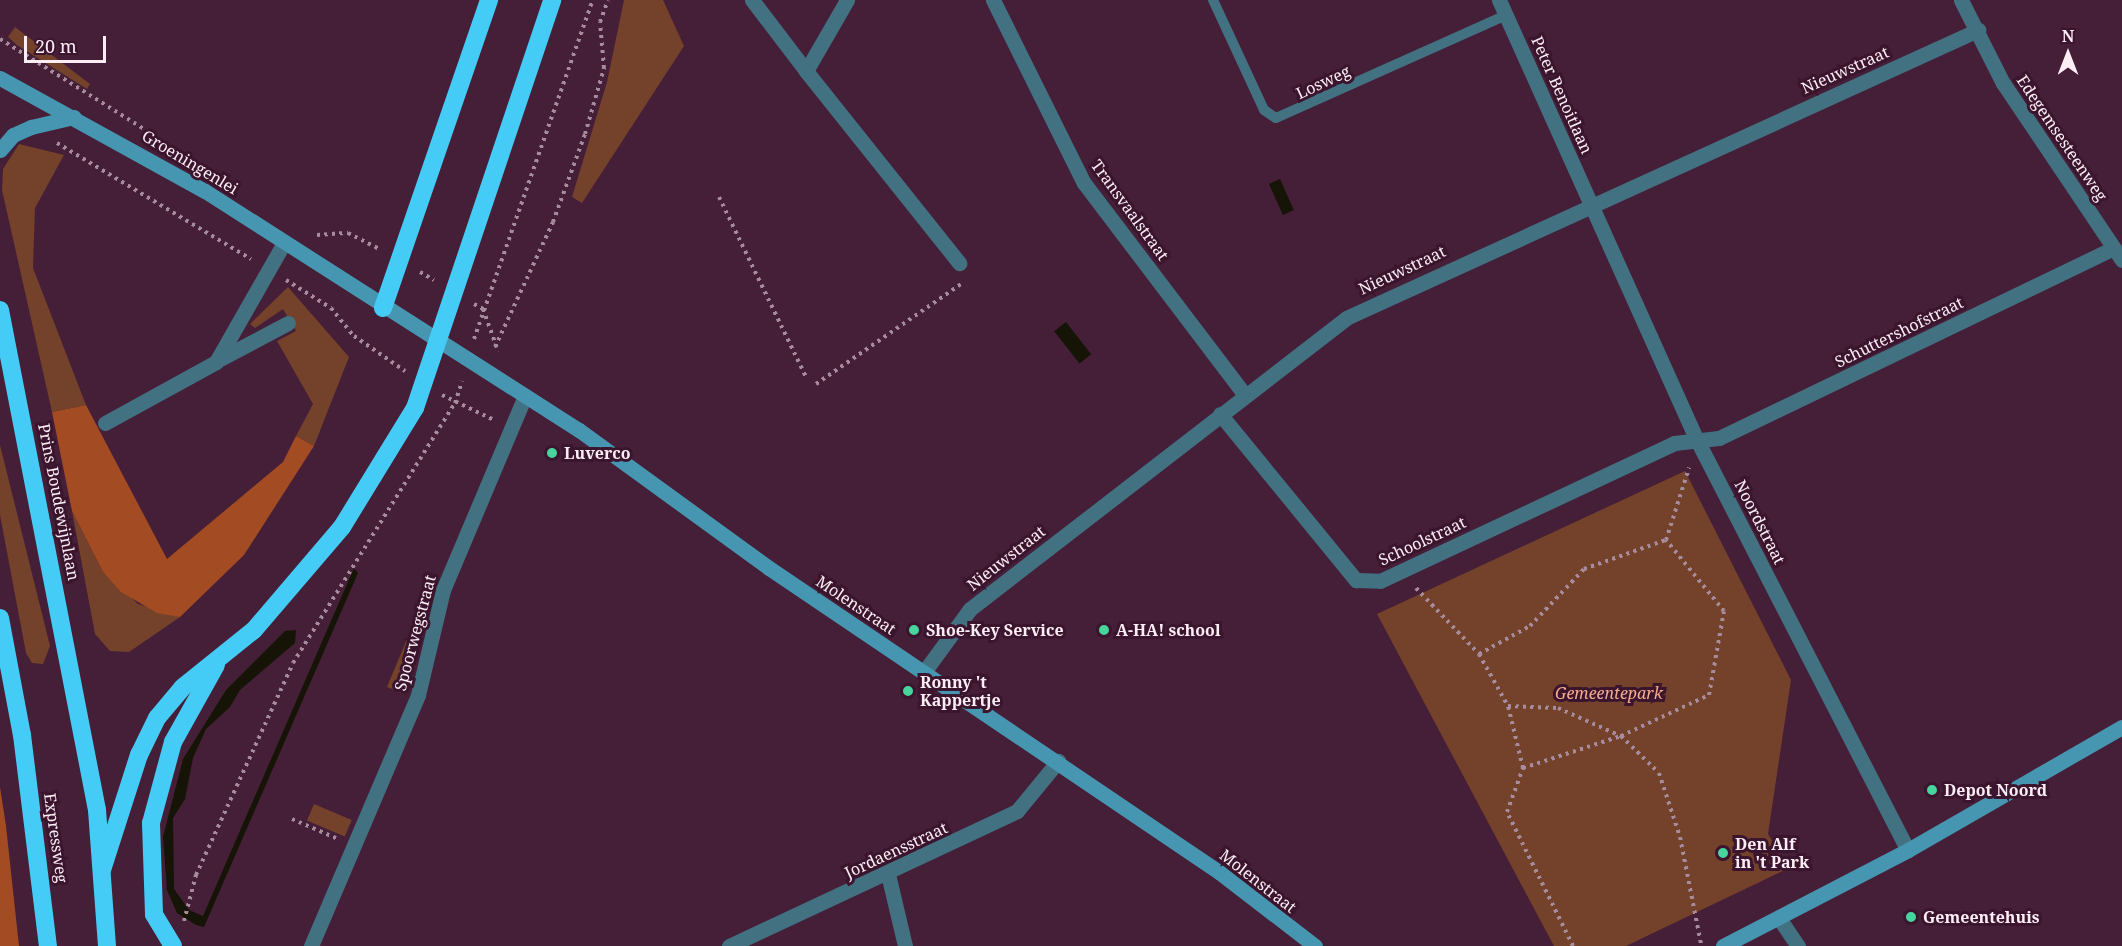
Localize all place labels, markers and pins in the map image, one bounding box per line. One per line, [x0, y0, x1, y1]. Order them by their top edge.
place label: Luverco [564, 443, 631, 463]
marker: Luverco [545, 446, 559, 460]
place label: Shoe-Key Service [926, 620, 1064, 640]
place label: A-HA! school [1116, 620, 1221, 640]
marker: Shoe-Key Service [907, 623, 921, 637]
marker: A-HA! school [1097, 623, 1111, 637]
place label: Ronny 't Kappertje [920, 672, 1001, 710]
marker: Ronny 't Kappertje [901, 684, 915, 698]
place label: Depot Noord [1944, 780, 2047, 800]
marker: Depot Noord [1925, 783, 1939, 797]
place label: Den Alf in 't Park [1735, 834, 1809, 872]
marker: Den Alf in 't Park [1716, 846, 1730, 860]
place label: Gemeentehuis [1923, 907, 2040, 927]
marker: Gemeentehuis [1904, 910, 1918, 924]

